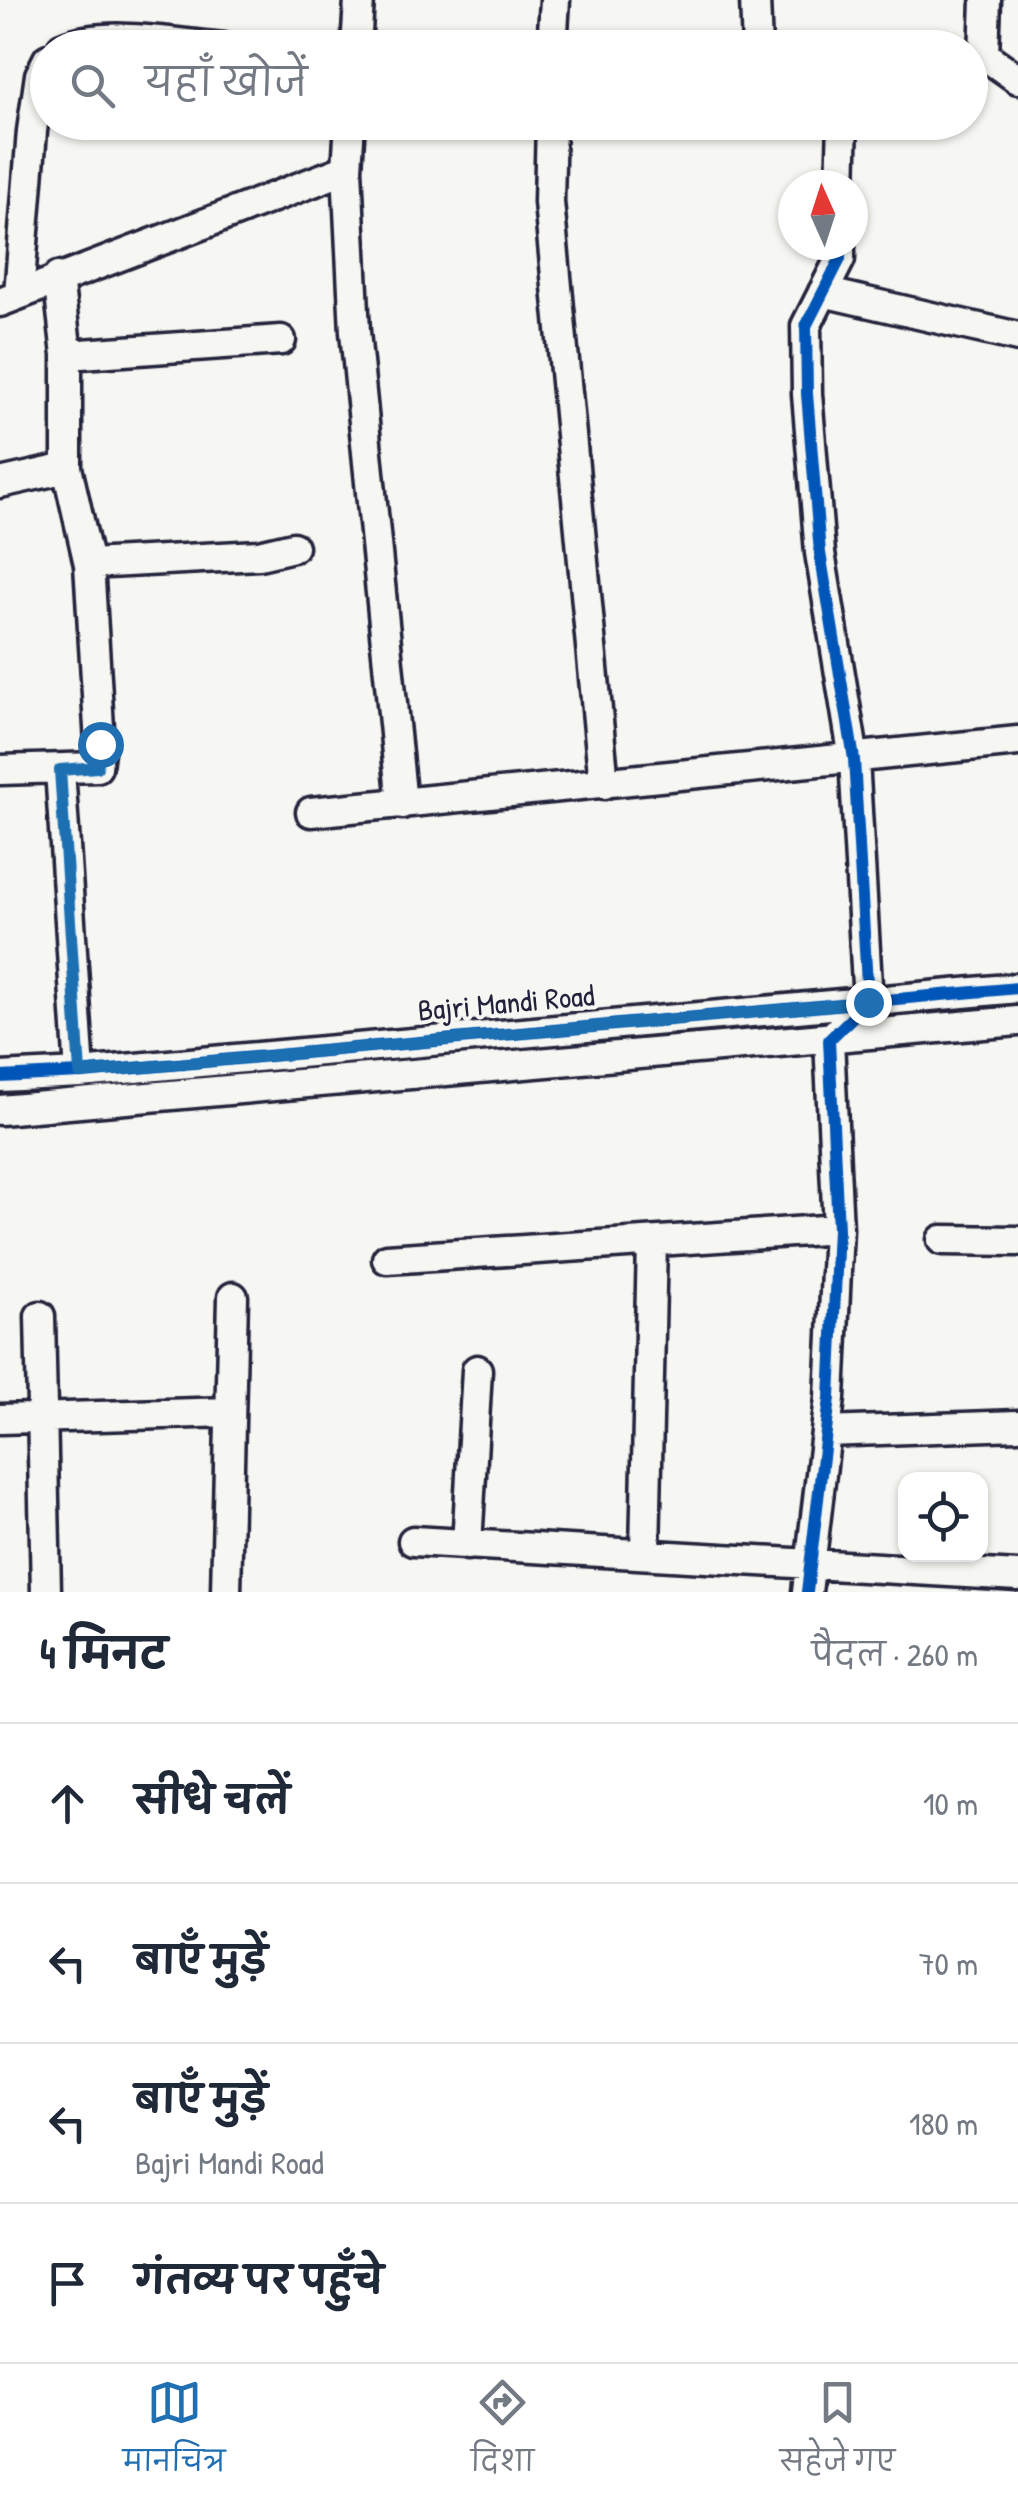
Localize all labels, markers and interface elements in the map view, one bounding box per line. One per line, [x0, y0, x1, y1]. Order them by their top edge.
search box [30, 30, 988, 140]
text: यहाँ खोजें [145, 55, 307, 107]
icon: search [65, 58, 120, 113]
north arrow [778, 170, 868, 260]
route start [78, 722, 124, 768]
street label: Bajri Mandi Road [416, 974, 596, 1030]
route end [846, 980, 892, 1026]
map controls [898, 1472, 988, 1562]
button: locate [898, 1472, 988, 1562]
text: 4 मिनट [40, 1624, 167, 1681]
text: पैदल · 260 m [812, 1633, 978, 1676]
text: सीधे चलें [135, 1773, 290, 1825]
icon: ahead [40, 1776, 95, 1831]
text: 10 m [923, 1782, 978, 1825]
text: बाएँ मुड़ें [135, 1933, 267, 1985]
icon: left [40, 1936, 95, 1991]
text: 70 m [919, 1942, 978, 1985]
text: बाएँ मुड़ें [135, 2072, 267, 2124]
icon: left [40, 2096, 95, 2151]
text: 180 m [909, 2102, 978, 2145]
text: Bajri Mandi Road [135, 2141, 324, 2184]
text: गंतव्य पर पहुँचे [135, 2253, 383, 2305]
icon: arrive [40, 2256, 95, 2311]
tab: मानचित्र [123, 2375, 225, 2492]
tab: दिशा [471, 2375, 534, 2492]
tab: सहेजे गए [780, 2375, 895, 2492]

